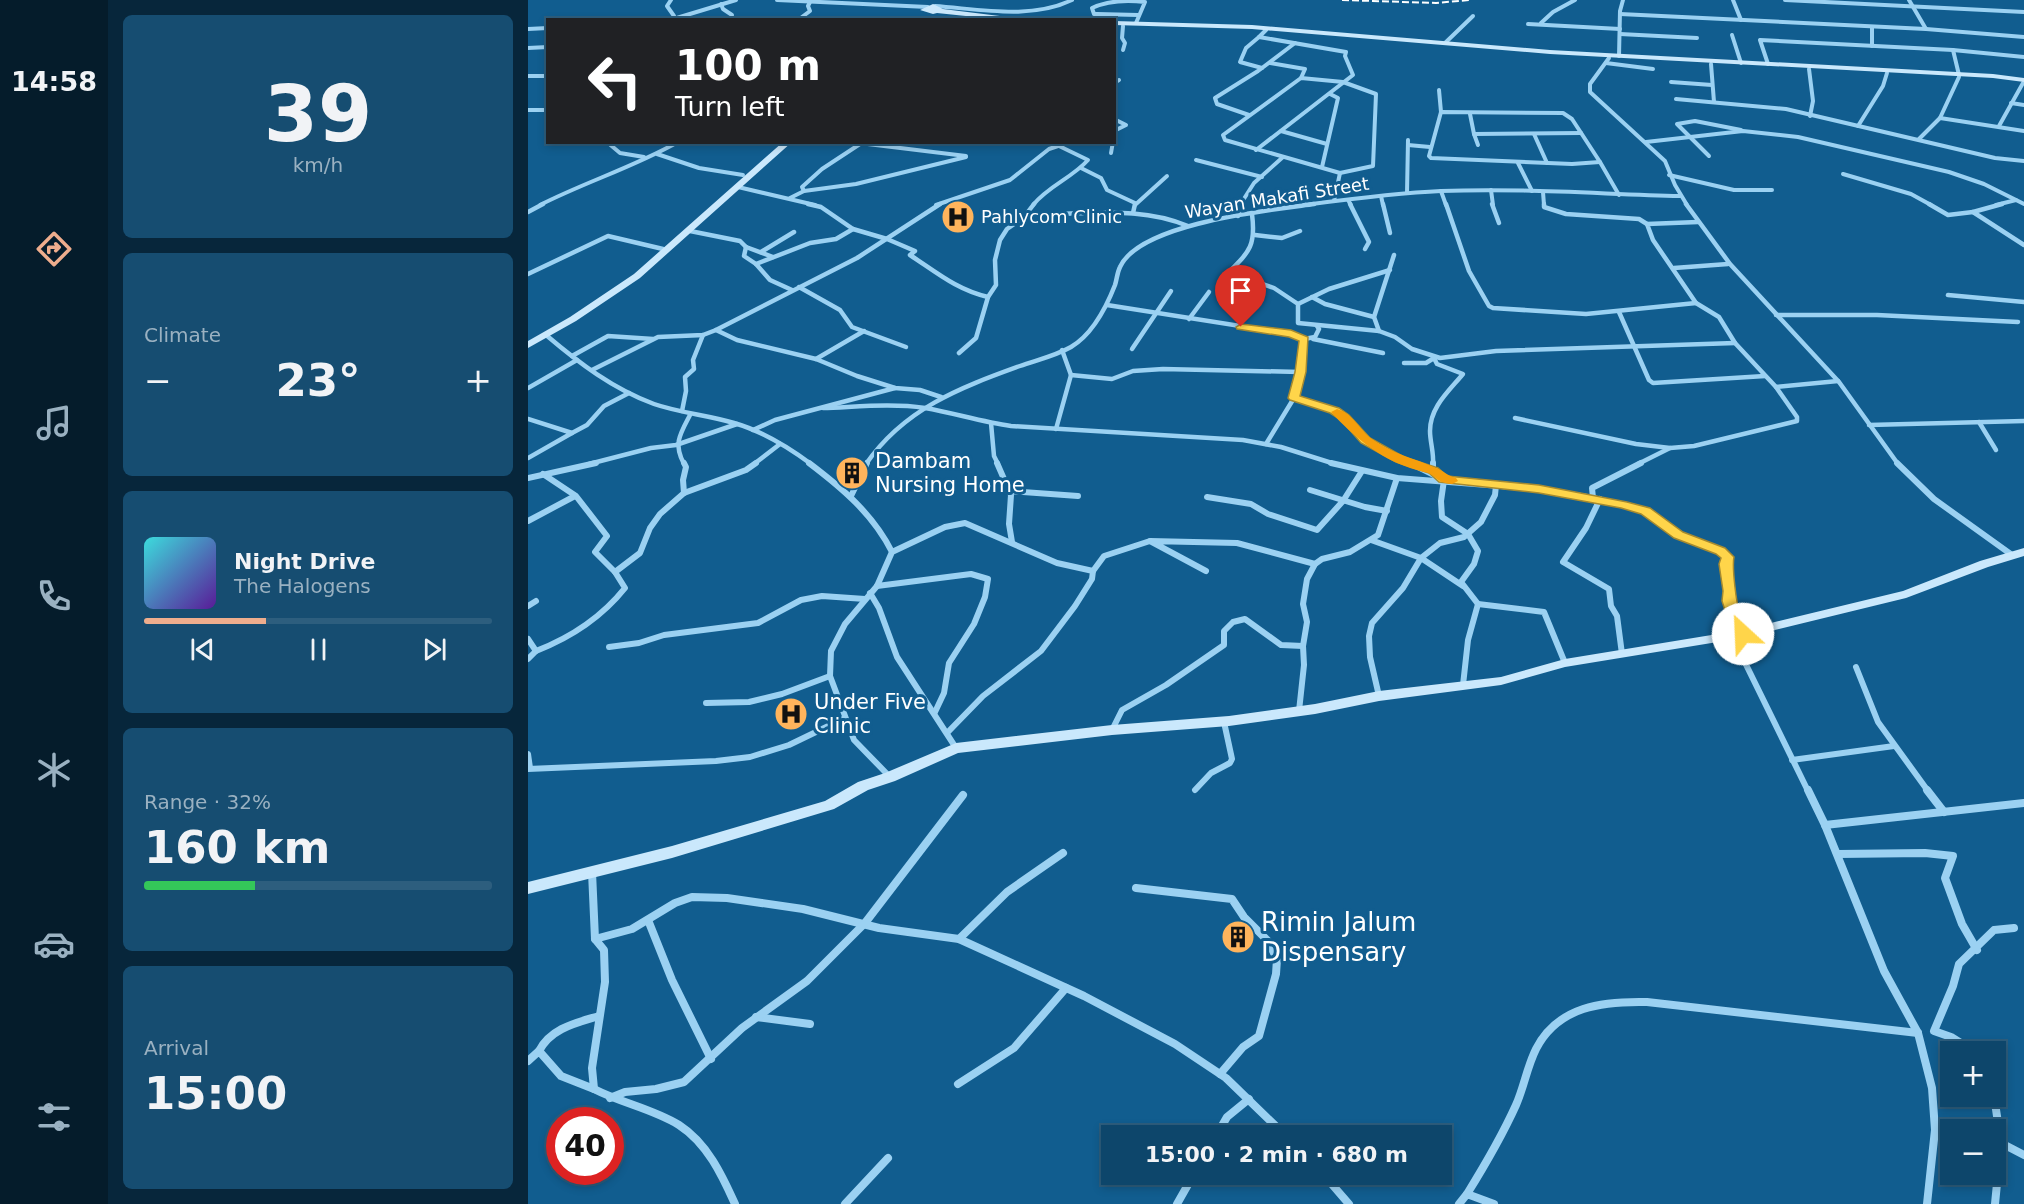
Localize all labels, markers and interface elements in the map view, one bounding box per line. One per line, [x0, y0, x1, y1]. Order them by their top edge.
text: 100 m [675, 41, 821, 90]
icon: left [576, 42, 654, 120]
text: 14:58 [11, 66, 97, 97]
text: 39 [264, 69, 372, 159]
text: Turn left [675, 91, 785, 122]
text: km/h [293, 153, 343, 177]
street label: Wayan Makafi Street [1183, 173, 1370, 222]
hospital icon: Pahlycom Clinic [940, 199, 976, 235]
place label: Pahlycom Clinic [981, 206, 1122, 227]
icon: directions [33, 228, 75, 270]
pin [1215, 265, 1266, 327]
icon: arrive [1224, 274, 1257, 307]
text: Climate [144, 323, 221, 347]
text: 23° [275, 354, 361, 407]
text: − [144, 361, 172, 400]
text: + [464, 361, 492, 400]
icon: music [33, 402, 75, 444]
place label: Dambam Nursing Home [875, 449, 1025, 497]
building icon: Dambam Nursing Home [834, 455, 870, 491]
text: Night Drive [234, 549, 375, 574]
text: The Halogens [234, 574, 371, 598]
icon: phone [33, 575, 75, 617]
position arrow [1711, 602, 1775, 666]
icon: previous [186, 633, 219, 666]
icon: pause [302, 633, 335, 666]
icon: next [418, 633, 451, 666]
place label: Under Five Clinic [814, 690, 926, 738]
hospital icon: Under Five Clinic [773, 696, 809, 732]
icon: climate [33, 749, 75, 791]
text: Range · 32% [144, 790, 271, 814]
text: 160 km [144, 821, 330, 874]
place label: Rimin Jalum Dispensary [1261, 907, 1416, 967]
building icon: Rimin Jalum Dispensary [1220, 919, 1256, 955]
icon: car [33, 923, 75, 965]
text: Arrival [144, 1036, 209, 1060]
map controls [1940, 1041, 2006, 1185]
button: + [1940, 1041, 2006, 1107]
text: 15:00 [144, 1067, 287, 1120]
icon: filters [33, 1096, 75, 1138]
speed limit sign: 40 [546, 1107, 624, 1185]
button: − [1940, 1119, 2006, 1185]
text: 15:00 · 2 min · 680 m [1145, 1142, 1408, 1167]

